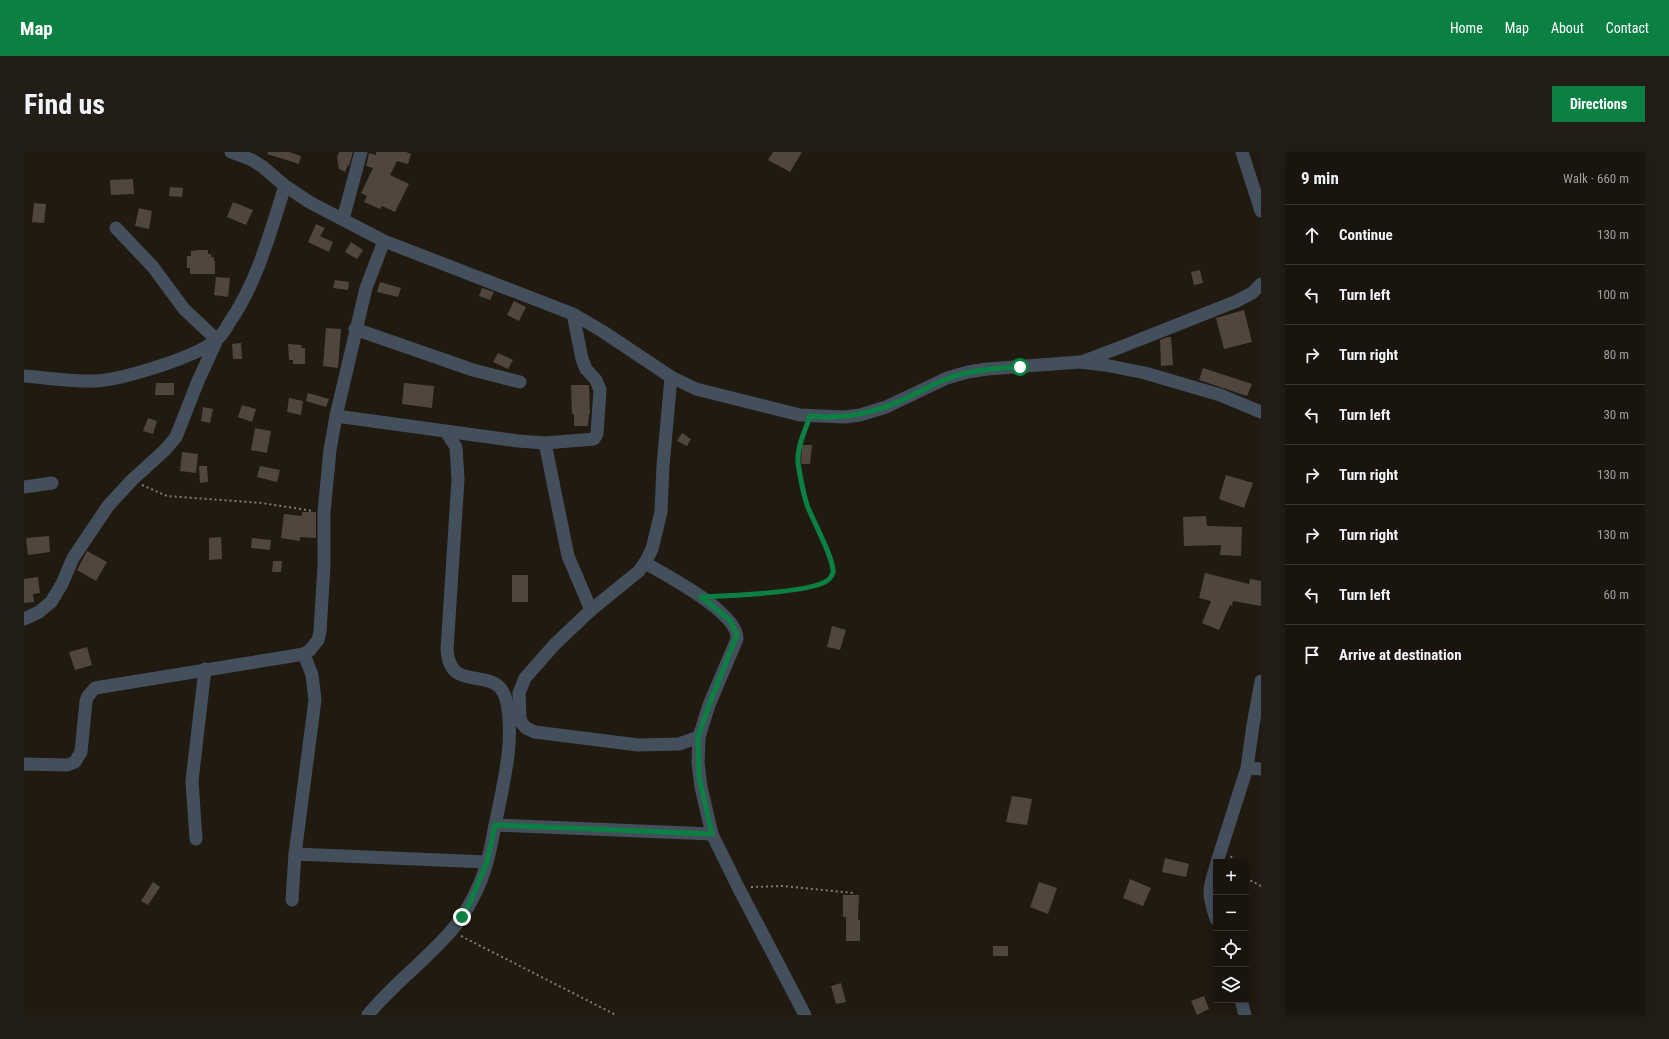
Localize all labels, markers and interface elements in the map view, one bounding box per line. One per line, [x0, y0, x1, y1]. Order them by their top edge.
text: Map [20, 17, 53, 40]
text: Home [1450, 20, 1483, 36]
text: Map [1505, 20, 1529, 36]
text: About [1551, 20, 1584, 36]
text: Contact [1606, 20, 1649, 36]
button: Directions [1552, 86, 1645, 122]
text: Find us [24, 88, 105, 121]
text: 9 min [1301, 168, 1339, 188]
text: Walk · 660 m [1563, 171, 1629, 186]
icon: ahead [1301, 224, 1323, 246]
text: Continue [1339, 226, 1393, 244]
text: 130 m [1597, 227, 1629, 242]
icon: left [1301, 284, 1323, 306]
text: Turn left [1339, 286, 1390, 304]
text: 100 m [1597, 287, 1629, 302]
icon: right [1301, 344, 1323, 366]
text: Turn right [1339, 346, 1398, 364]
text: 80 m [1603, 347, 1629, 362]
route start [1011, 358, 1029, 376]
icon: left [1301, 404, 1323, 426]
text: Turn left [1339, 406, 1390, 424]
text: 30 m [1603, 407, 1629, 422]
icon: right [1301, 464, 1323, 486]
text: Turn right [1339, 466, 1398, 484]
text: 130 m [1597, 467, 1629, 482]
icon: right [1301, 524, 1323, 546]
text: Turn right [1339, 526, 1398, 544]
text: 130 m [1597, 527, 1629, 542]
icon: left [1301, 584, 1323, 606]
text: Turn left [1339, 586, 1390, 604]
text: 60 m [1603, 587, 1629, 602]
icon: arrive [1301, 644, 1323, 666]
text: Arrive at destination [1339, 646, 1462, 664]
map controls [1213, 859, 1249, 1003]
button: + [1213, 859, 1249, 895]
button: − [1213, 895, 1249, 931]
route end [453, 908, 471, 926]
button: locate [1213, 931, 1249, 967]
button: layers [1213, 967, 1249, 1003]

